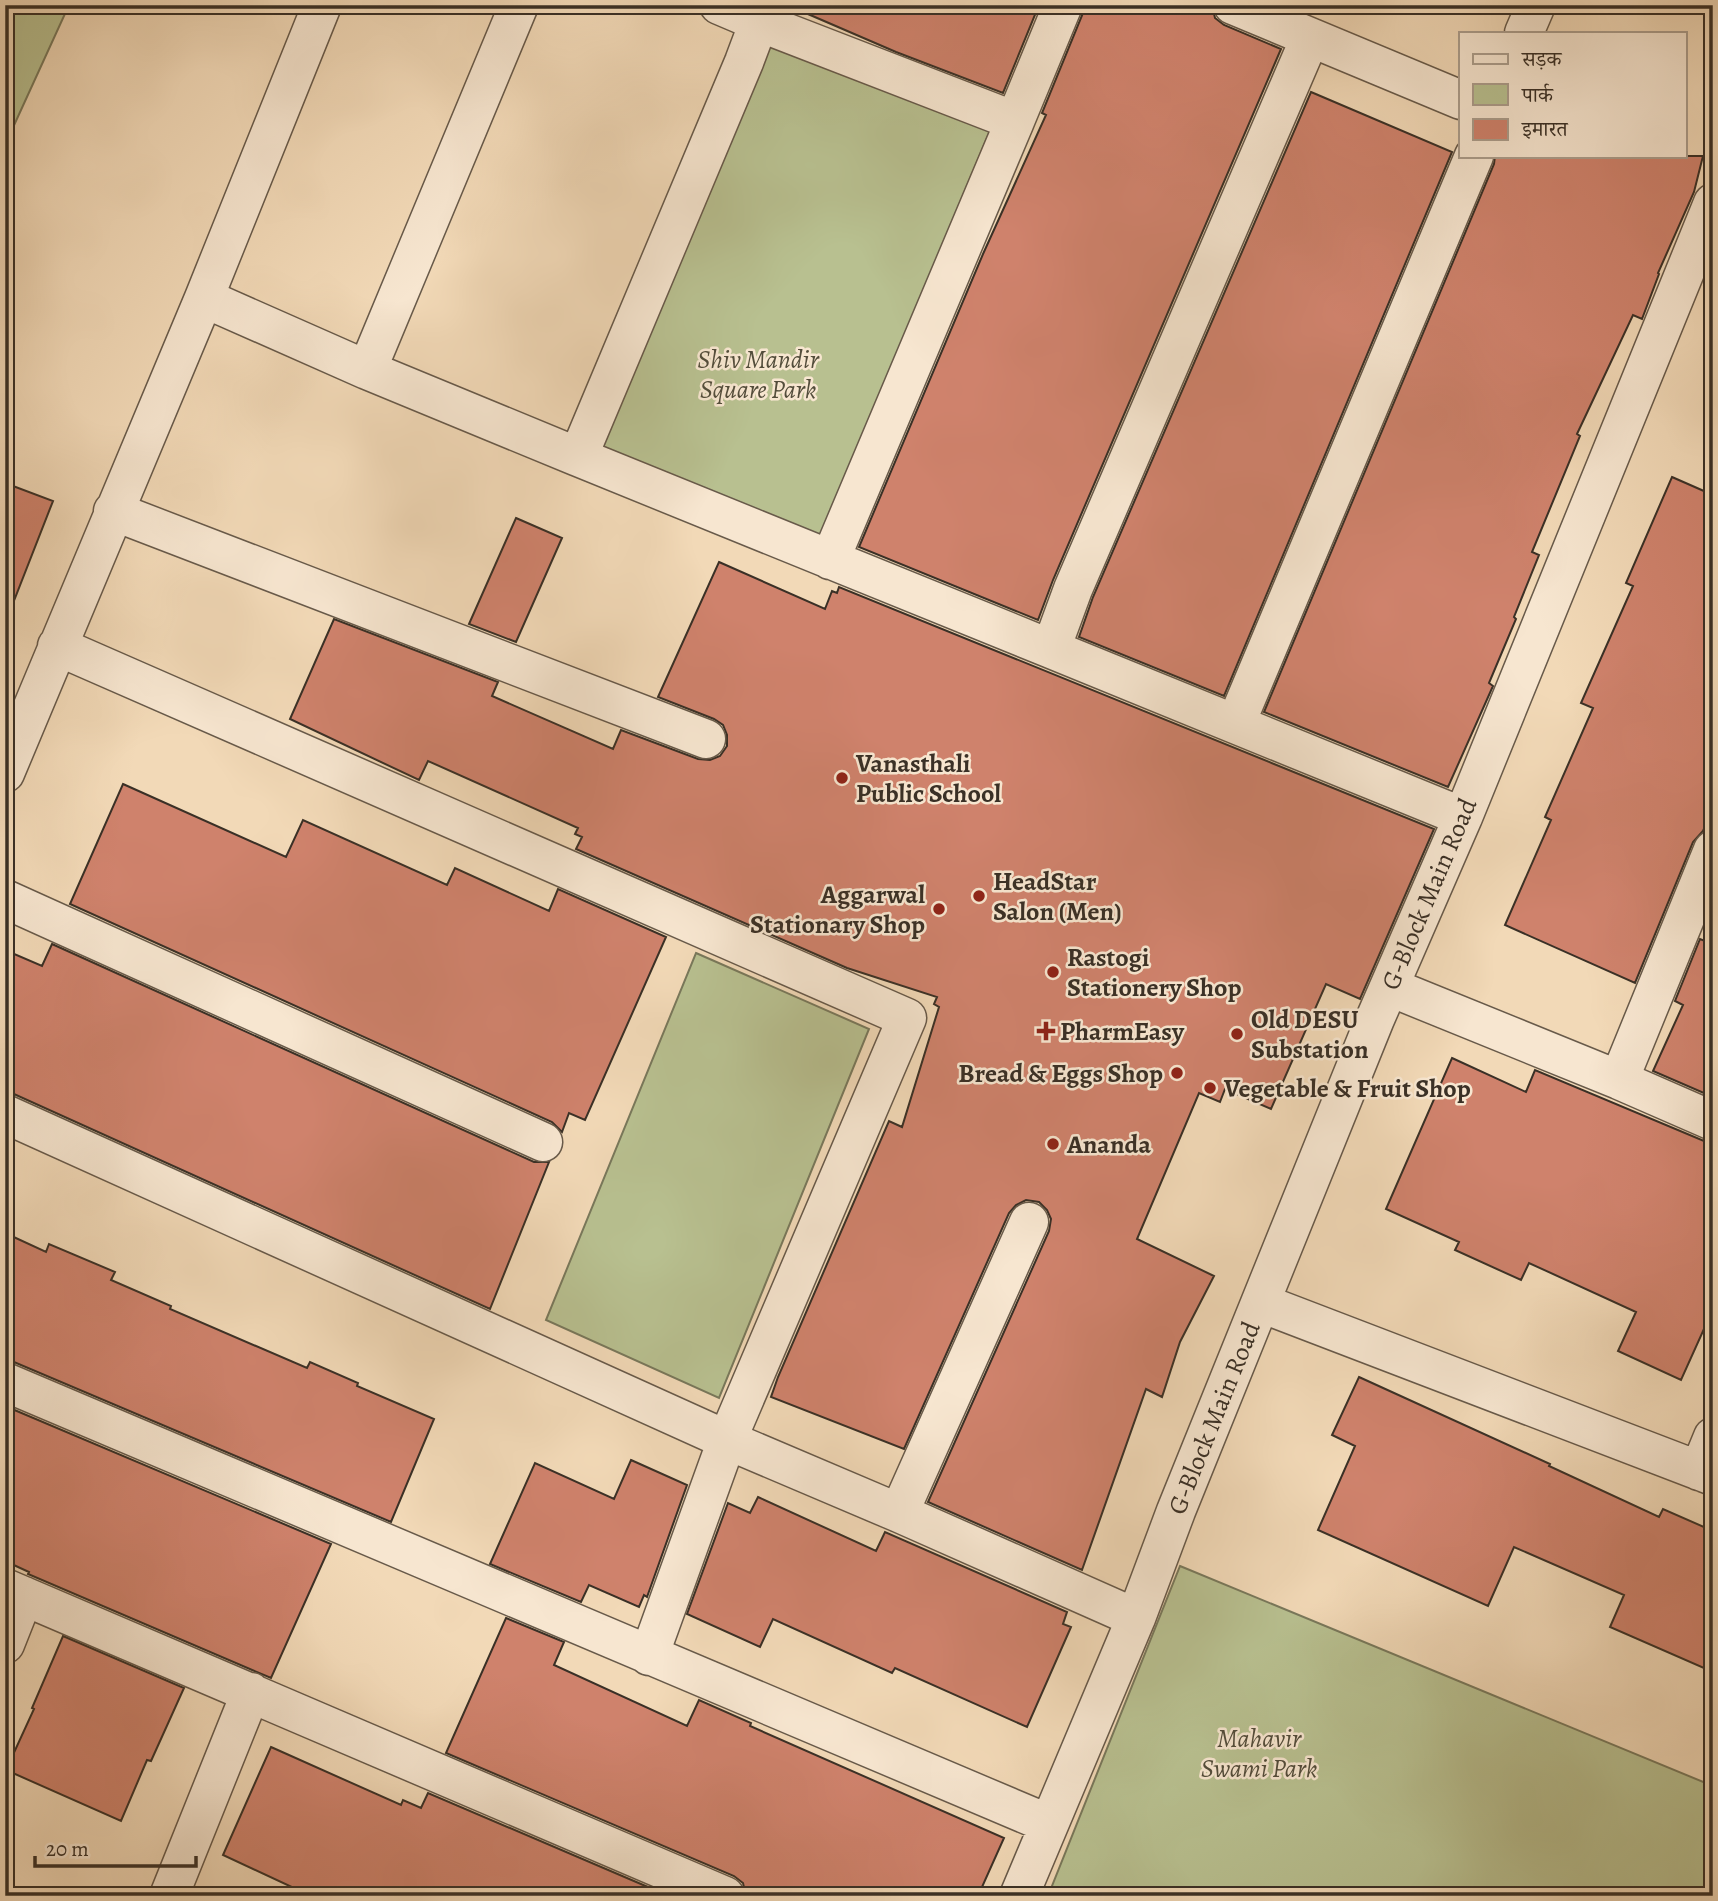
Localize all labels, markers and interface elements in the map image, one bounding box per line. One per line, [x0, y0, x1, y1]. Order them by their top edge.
legend [1459, 32, 1686, 158]
text: सड़क [1521, 45, 1562, 73]
text: पार्क [1521, 81, 1554, 109]
text: इमारत [1521, 115, 1569, 143]
park label: Shiv Mandir Square Park [697, 342, 820, 407]
place label: Vanasthali Public School [855, 746, 1001, 811]
marker: Vanasthali Public School [834, 770, 850, 786]
street label: G-Block Main Road [1373, 793, 1485, 995]
place label: HeadStar Salon (Men) [993, 864, 1122, 929]
place label: Aggarwal Stationary Shop [750, 877, 925, 942]
marker: HeadStar Salon (Men) [971, 888, 987, 904]
marker: Aggarwal Stationary Shop [931, 901, 947, 917]
place label: Rastogi Stationery Shop [1067, 940, 1241, 1005]
marker: Rastogi Stationery Shop [1045, 964, 1061, 980]
place label: Old DESU Substation [1251, 1002, 1369, 1067]
place label: PharmEasy [1060, 1014, 1185, 1049]
marker: PharmEasy [1038, 1023, 1054, 1039]
marker: Old DESU Substation [1229, 1026, 1245, 1042]
place label: Bread & Eggs Shop [958, 1056, 1163, 1091]
marker: Bread & Eggs Shop [1169, 1065, 1185, 1081]
place label: Vegetable & Fruit Shop [1223, 1071, 1471, 1106]
marker: Vegetable & Fruit Shop [1202, 1080, 1218, 1096]
place label: Ananda [1066, 1127, 1151, 1162]
marker: Ananda [1045, 1136, 1061, 1152]
street label: G-Block Main Road [1159, 1316, 1269, 1520]
park label: Mahavir Swami Park [1201, 1721, 1317, 1786]
scale bar [35, 1824, 196, 1868]
text: 20 m [46, 1835, 89, 1863]

